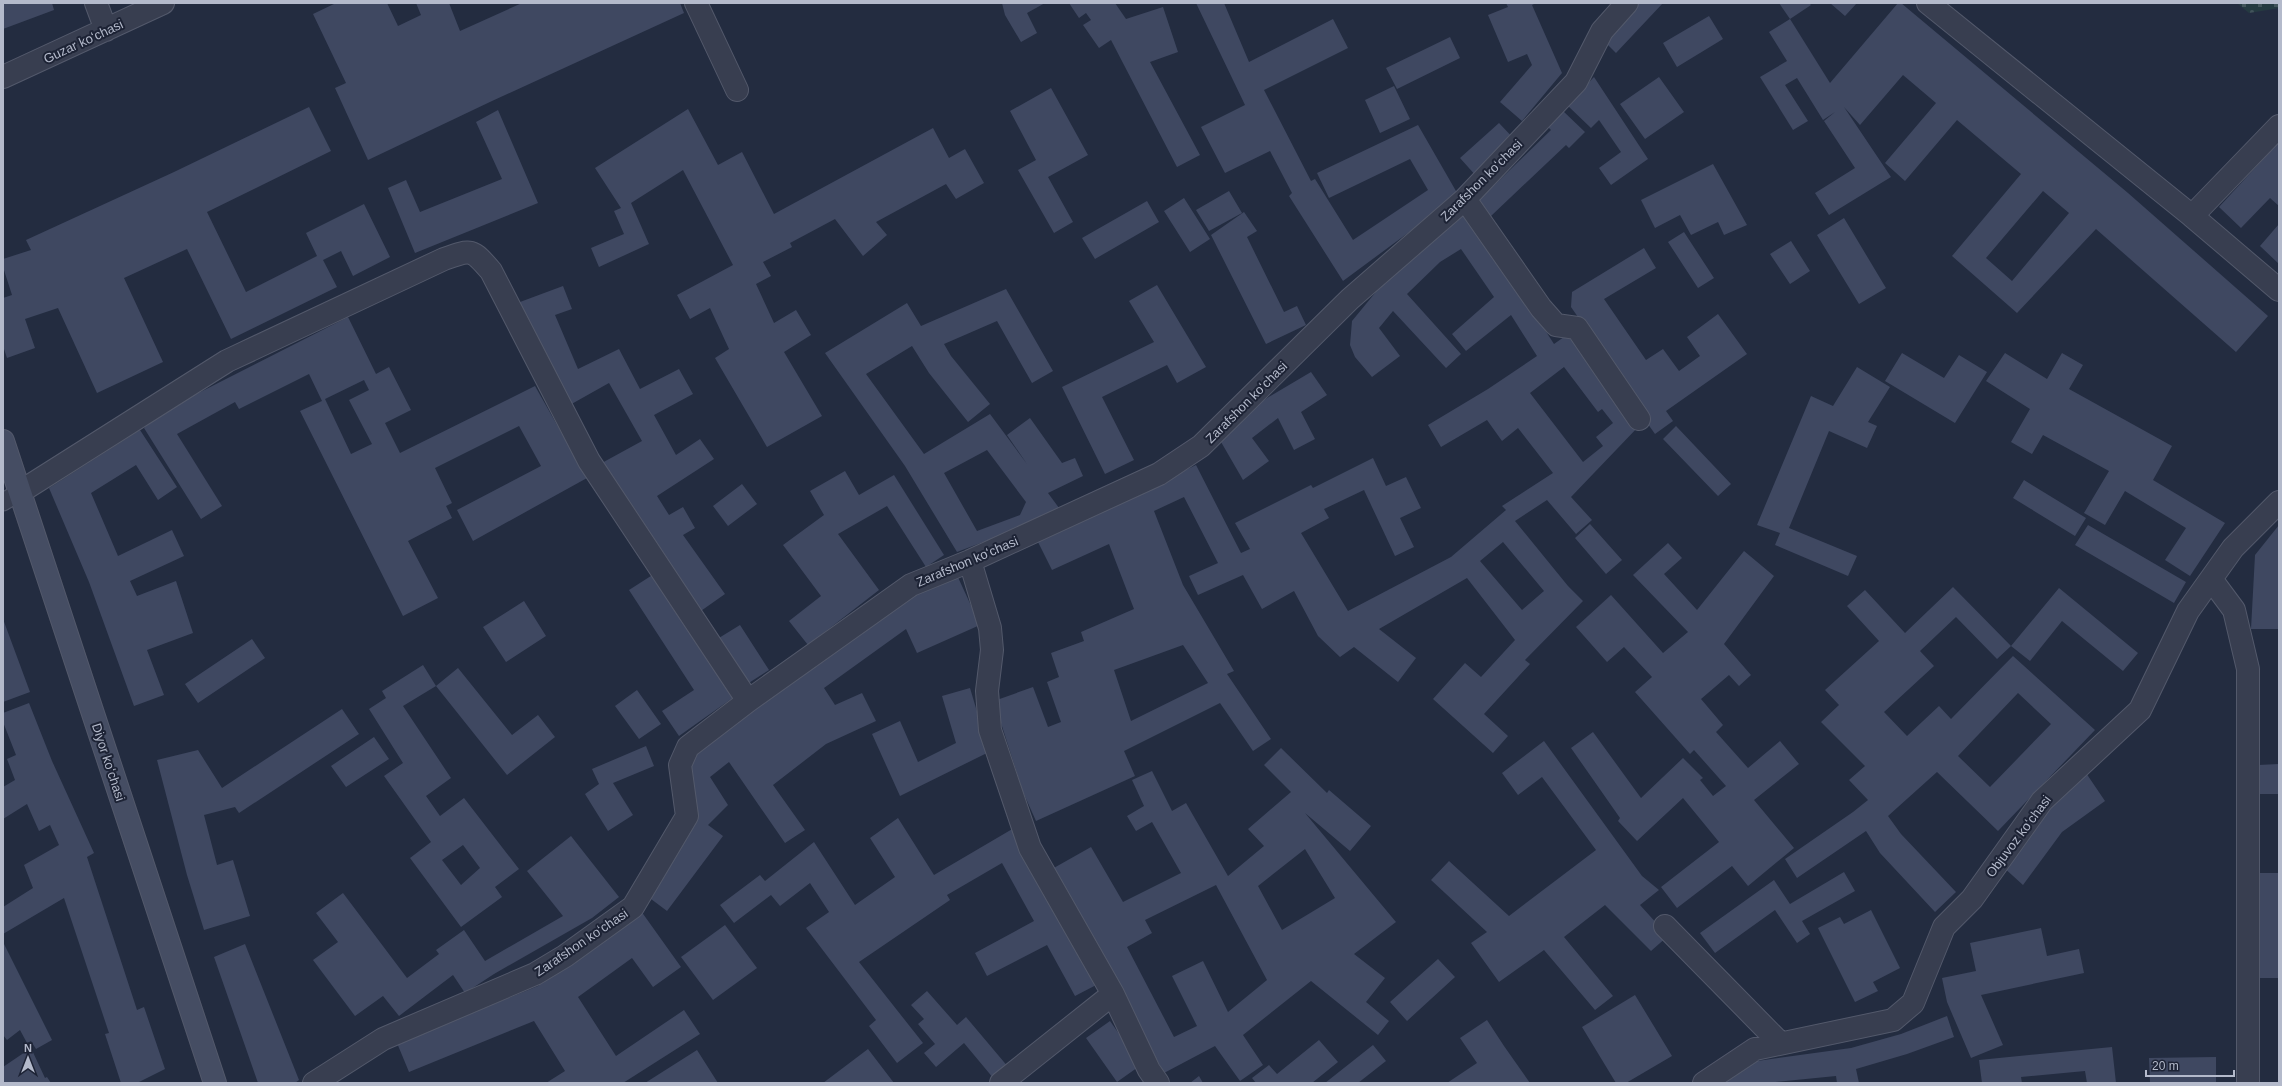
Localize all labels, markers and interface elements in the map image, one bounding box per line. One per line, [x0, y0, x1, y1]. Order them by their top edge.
street label: Guzar koʻchasi [41, 16, 125, 66]
street label: Zarafshon koʻchasi [1437, 136, 1525, 224]
street label: Zarafshon koʻchasi [1202, 358, 1290, 446]
street label: Zarafshon koʻchasi [914, 533, 1020, 590]
street label: Diyor koʻchasi [89, 721, 128, 803]
street label: Objuvoz koʻchasi [1983, 792, 2054, 880]
street label: Zarafshon koʻchasi [532, 906, 631, 979]
north arrow [8, 1038, 48, 1078]
text: N [24, 1042, 32, 1054]
scale bar [2146, 1052, 2234, 1078]
text: 20 m [2152, 1059, 2179, 1073]

